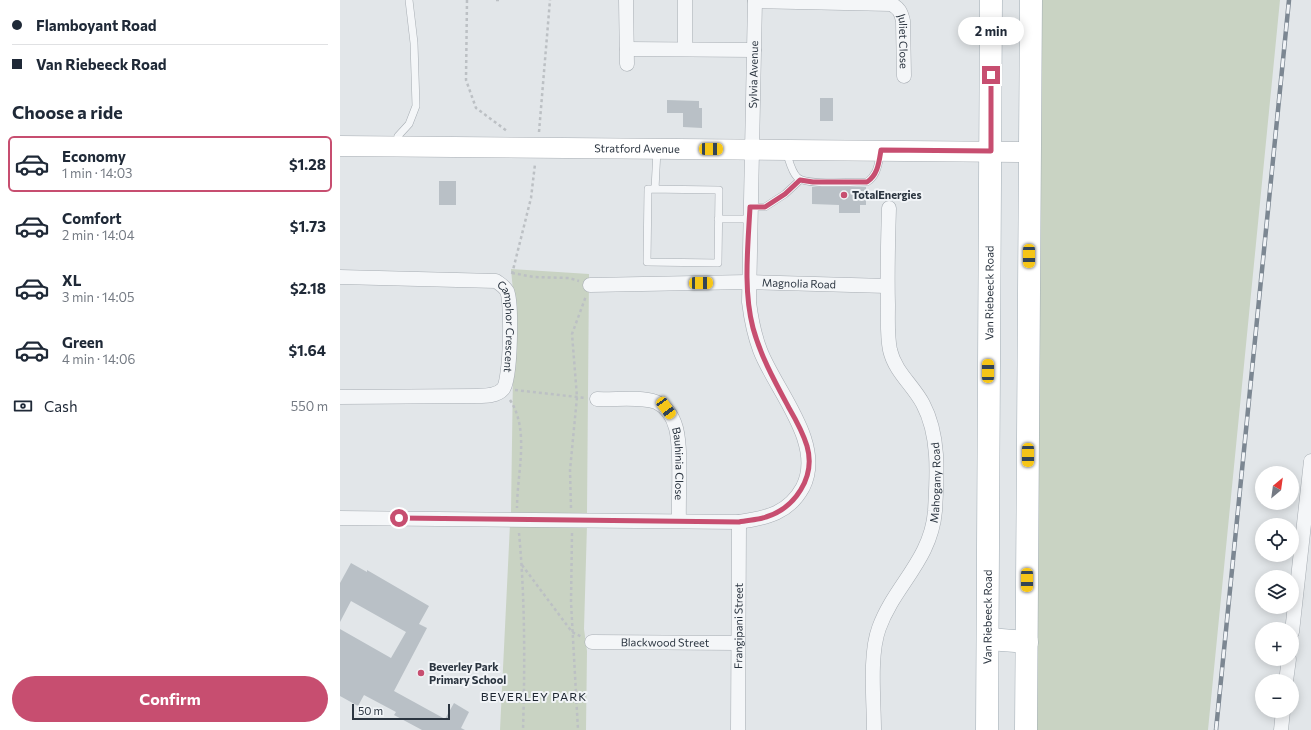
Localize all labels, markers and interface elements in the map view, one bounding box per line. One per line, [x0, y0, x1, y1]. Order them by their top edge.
street label: Juliet Close [894, 12, 911, 69]
text: Flamboyant Road [36, 16, 157, 34]
callout: 2 min [958, 17, 1024, 45]
text: 2 min [975, 23, 1007, 39]
street label: Sylvia Avenue [746, 40, 760, 109]
text: Van Riebeeck Road [36, 55, 167, 73]
route end [982, 66, 1000, 84]
text: Choose a ride [12, 101, 123, 123]
street label: Stratford Avenue [594, 141, 680, 155]
car [699, 143, 723, 155]
icon: car [14, 146, 50, 182]
text: Economy [62, 147, 126, 165]
text: $1.28 [289, 155, 326, 173]
text: 1 min · 14:03 [62, 165, 133, 181]
place label: TotalEnergies [852, 188, 922, 201]
marker: TotalEnergies [839, 190, 849, 200]
icon: car [14, 208, 50, 244]
text: Comfort [62, 209, 122, 227]
text: $1.73 [290, 217, 326, 235]
text: 2 min · 14:04 [62, 227, 135, 243]
car [1023, 244, 1035, 268]
street label: Van Riebeeck Road [982, 246, 996, 340]
icon: car [14, 270, 50, 306]
text: XL [62, 271, 81, 289]
street label: Magnolia Road [762, 275, 836, 291]
street label: Camphor Crescent [495, 277, 517, 374]
car [689, 277, 713, 289]
text: $2.18 [290, 279, 326, 297]
text: 3 min · 14:05 [62, 289, 134, 305]
icon: car [14, 332, 50, 368]
text: Green [62, 333, 103, 351]
text: $1.64 [288, 341, 326, 359]
text: 4 min · 14:06 [62, 351, 135, 367]
car [982, 359, 994, 383]
icon: cash [12, 395, 34, 417]
car [654, 395, 678, 421]
text: Cash [44, 397, 78, 415]
text: 550 m [291, 398, 328, 414]
street label: Bauhinia Close [670, 426, 686, 500]
street label: Mahogany Road [927, 442, 943, 524]
car [1022, 443, 1034, 467]
north arrow [1255, 466, 1299, 510]
map controls [1255, 466, 1299, 718]
route start [390, 509, 408, 527]
button: locate [1255, 518, 1299, 562]
car [1021, 568, 1033, 592]
street label: Van Riebeeck Road [980, 570, 994, 664]
button: layers [1255, 570, 1299, 614]
street label: Frangipani Street [731, 582, 745, 669]
button: + [1255, 622, 1299, 666]
street label: Blackwood Street [621, 635, 710, 649]
place label: Beverley Park Primary School [429, 660, 506, 686]
marker: Beverley Park Primary School [416, 668, 426, 678]
button: − [1255, 674, 1299, 718]
button: Confirm [12, 676, 328, 722]
district label: BEVERLEY PARK [481, 689, 587, 703]
scale bar [352, 702, 450, 721]
text: 50 m [358, 704, 383, 717]

